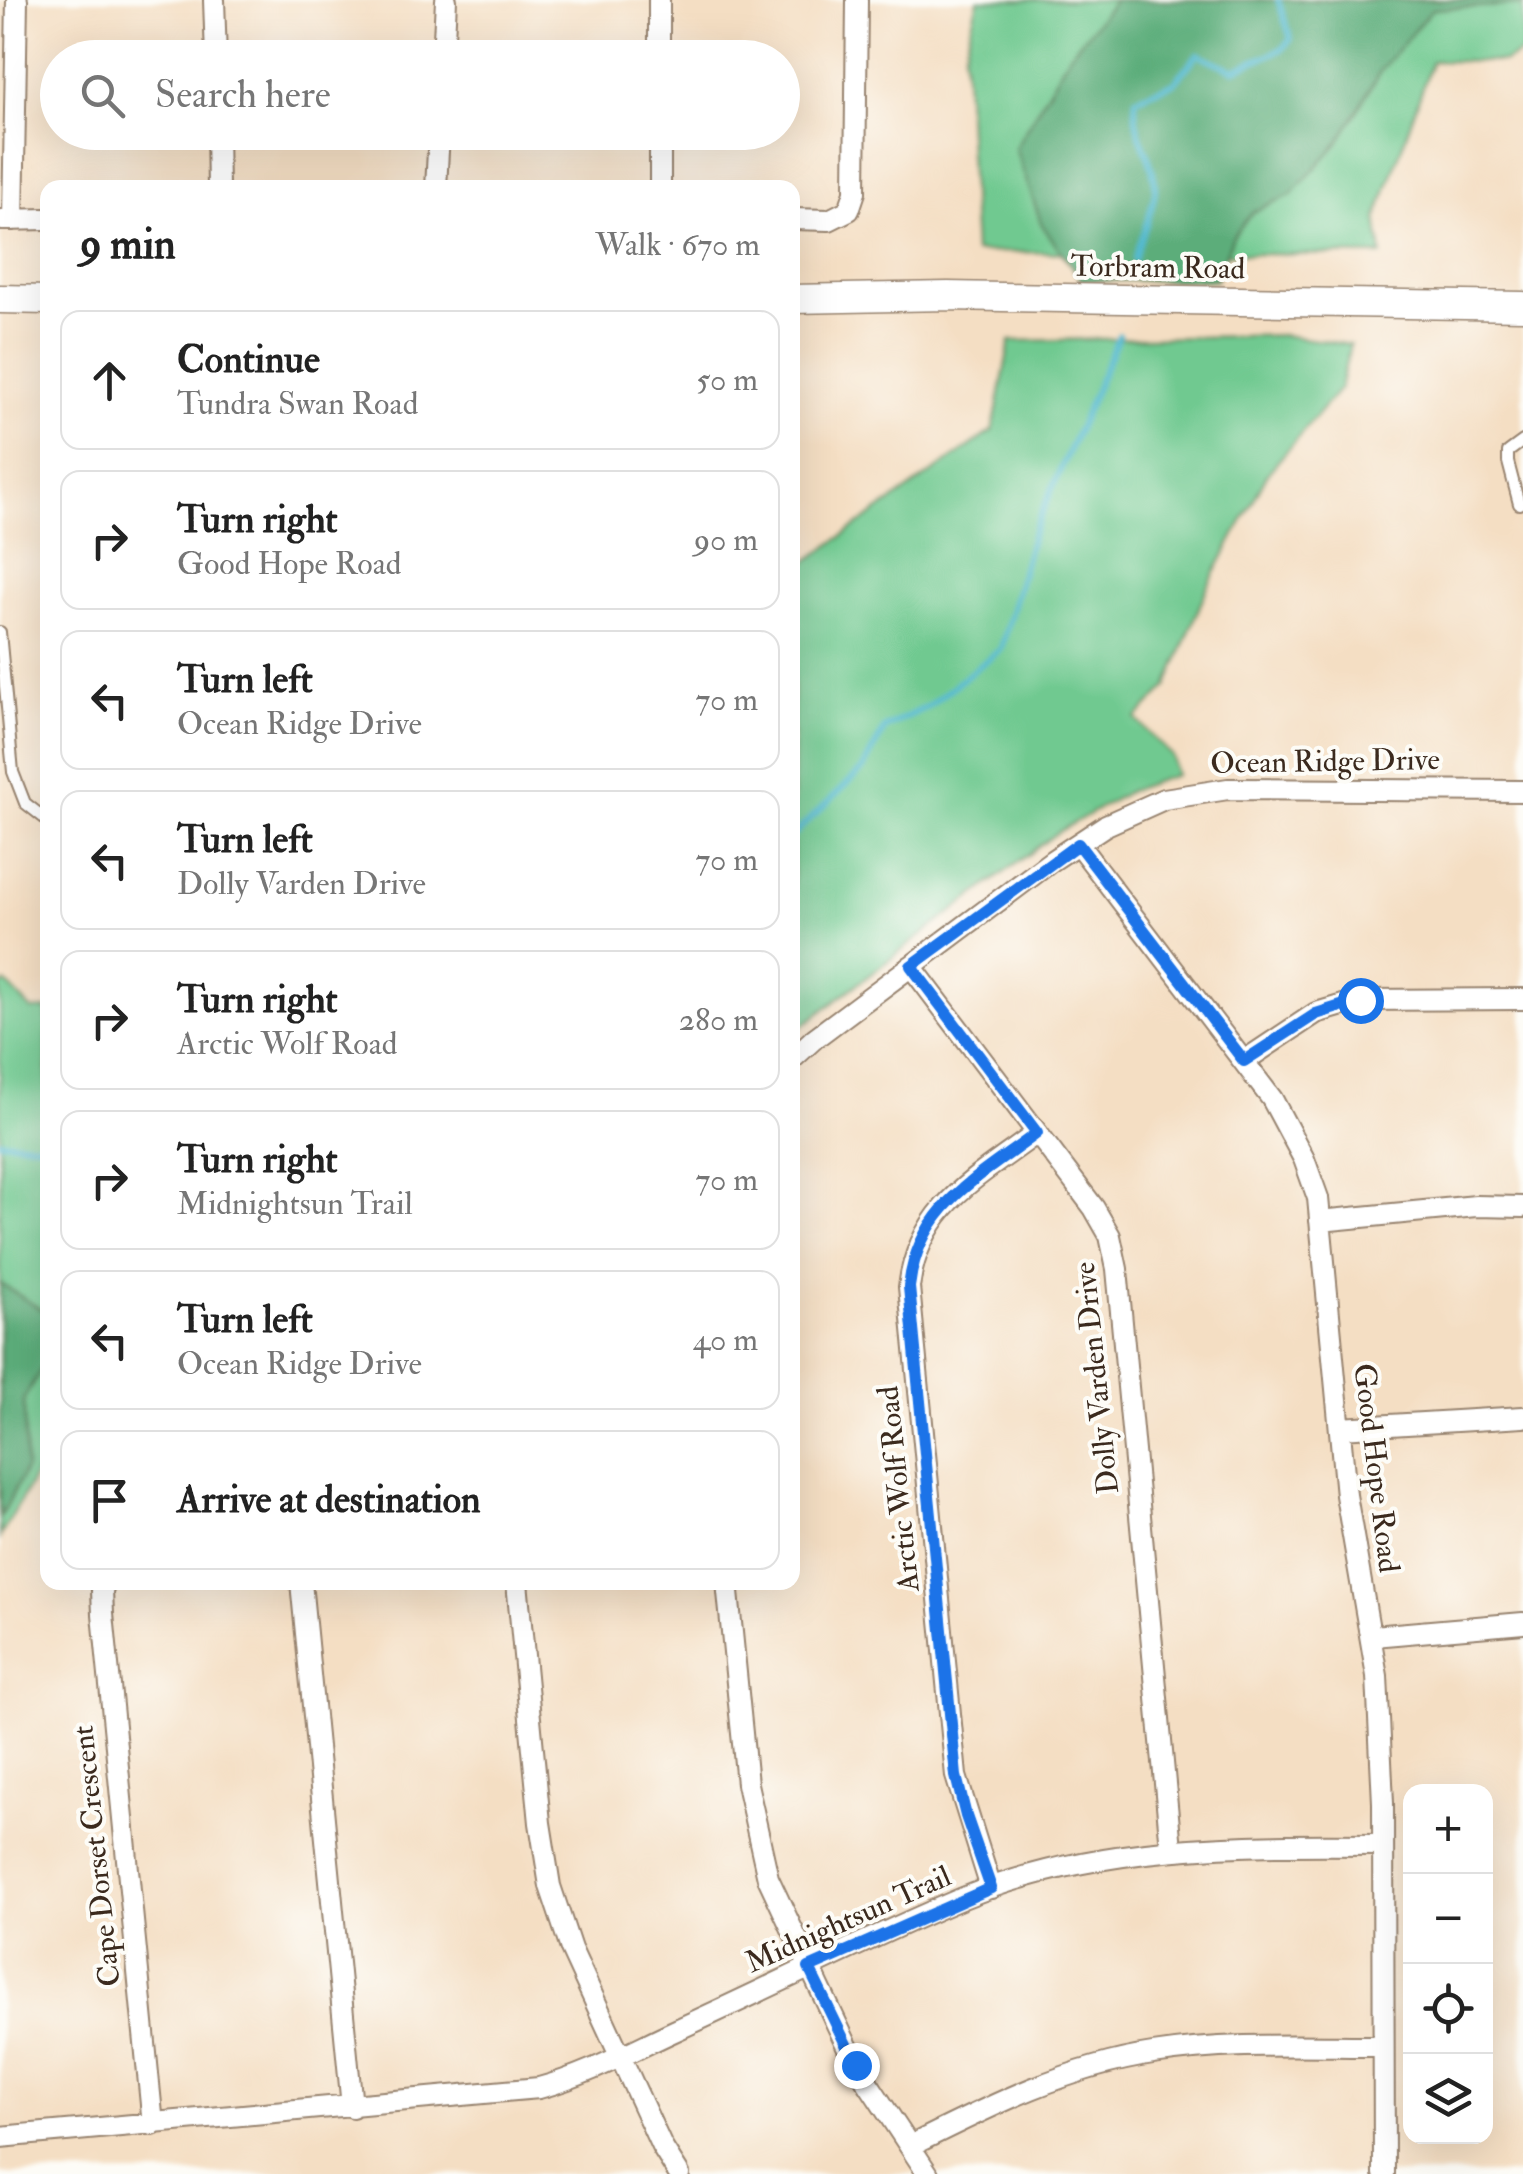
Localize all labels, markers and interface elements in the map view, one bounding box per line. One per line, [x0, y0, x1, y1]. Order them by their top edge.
search box [40, 40, 800, 150]
icon: search [75, 68, 130, 123]
text: Search here [155, 71, 331, 119]
text: 9 min [80, 219, 176, 271]
text: Walk · 670 m [595, 225, 760, 265]
street label: Torbram Road [1070, 247, 1246, 288]
text: Continue [177, 336, 320, 384]
icon: ahead [82, 353, 137, 408]
text: 50 m [696, 360, 758, 400]
text: Tundra Swan Road [177, 384, 418, 424]
text: Turn right [177, 496, 338, 544]
icon: right [82, 513, 137, 568]
text: 90 m [694, 520, 758, 560]
text: Good Hope Road [177, 544, 402, 584]
text: Turn left [177, 656, 313, 704]
icon: left [82, 673, 137, 728]
text: 70 m [695, 680, 758, 720]
text: Ocean Ridge Drive [177, 704, 422, 744]
street label: Ocean Ridge Drive [1210, 741, 1440, 782]
text: Turn left [177, 816, 313, 864]
icon: left [82, 833, 137, 888]
text: 70 m [695, 840, 758, 880]
text: Dolly Varden Drive [177, 864, 426, 904]
text: Turn right [177, 976, 338, 1024]
route start [1338, 978, 1384, 1024]
icon: right [82, 993, 137, 1048]
text: 280 m [679, 1000, 758, 1040]
text: Arctic Wolf Road [177, 1024, 398, 1064]
text: Turn right [177, 1136, 338, 1184]
icon: right [82, 1153, 137, 1208]
text: 70 m [695, 1160, 758, 1200]
text: Midnightsun Trail [177, 1184, 413, 1224]
street label: Dolly Varden Drive [1066, 1260, 1127, 1496]
text: Turn left [177, 1296, 313, 1344]
icon: left [82, 1313, 137, 1368]
text: 40 m [693, 1320, 758, 1360]
text: Ocean Ridge Drive [177, 1344, 422, 1384]
street label: Good Hope Road [1345, 1361, 1408, 1575]
street label: Arctic Wolf Road [869, 1384, 928, 1595]
icon: arrive [82, 1473, 137, 1528]
text: Arrive at destination [177, 1476, 481, 1524]
street label: Cape Dorset Crescent [64, 1723, 129, 1988]
map controls [1403, 1784, 1493, 2144]
button: + [1403, 1784, 1493, 1874]
street label: Midnightsun Trail [740, 1858, 957, 1981]
button: − [1403, 1874, 1493, 1964]
button: locate [1403, 1964, 1493, 2054]
route end [834, 2043, 880, 2089]
button: layers [1403, 2054, 1493, 2144]

